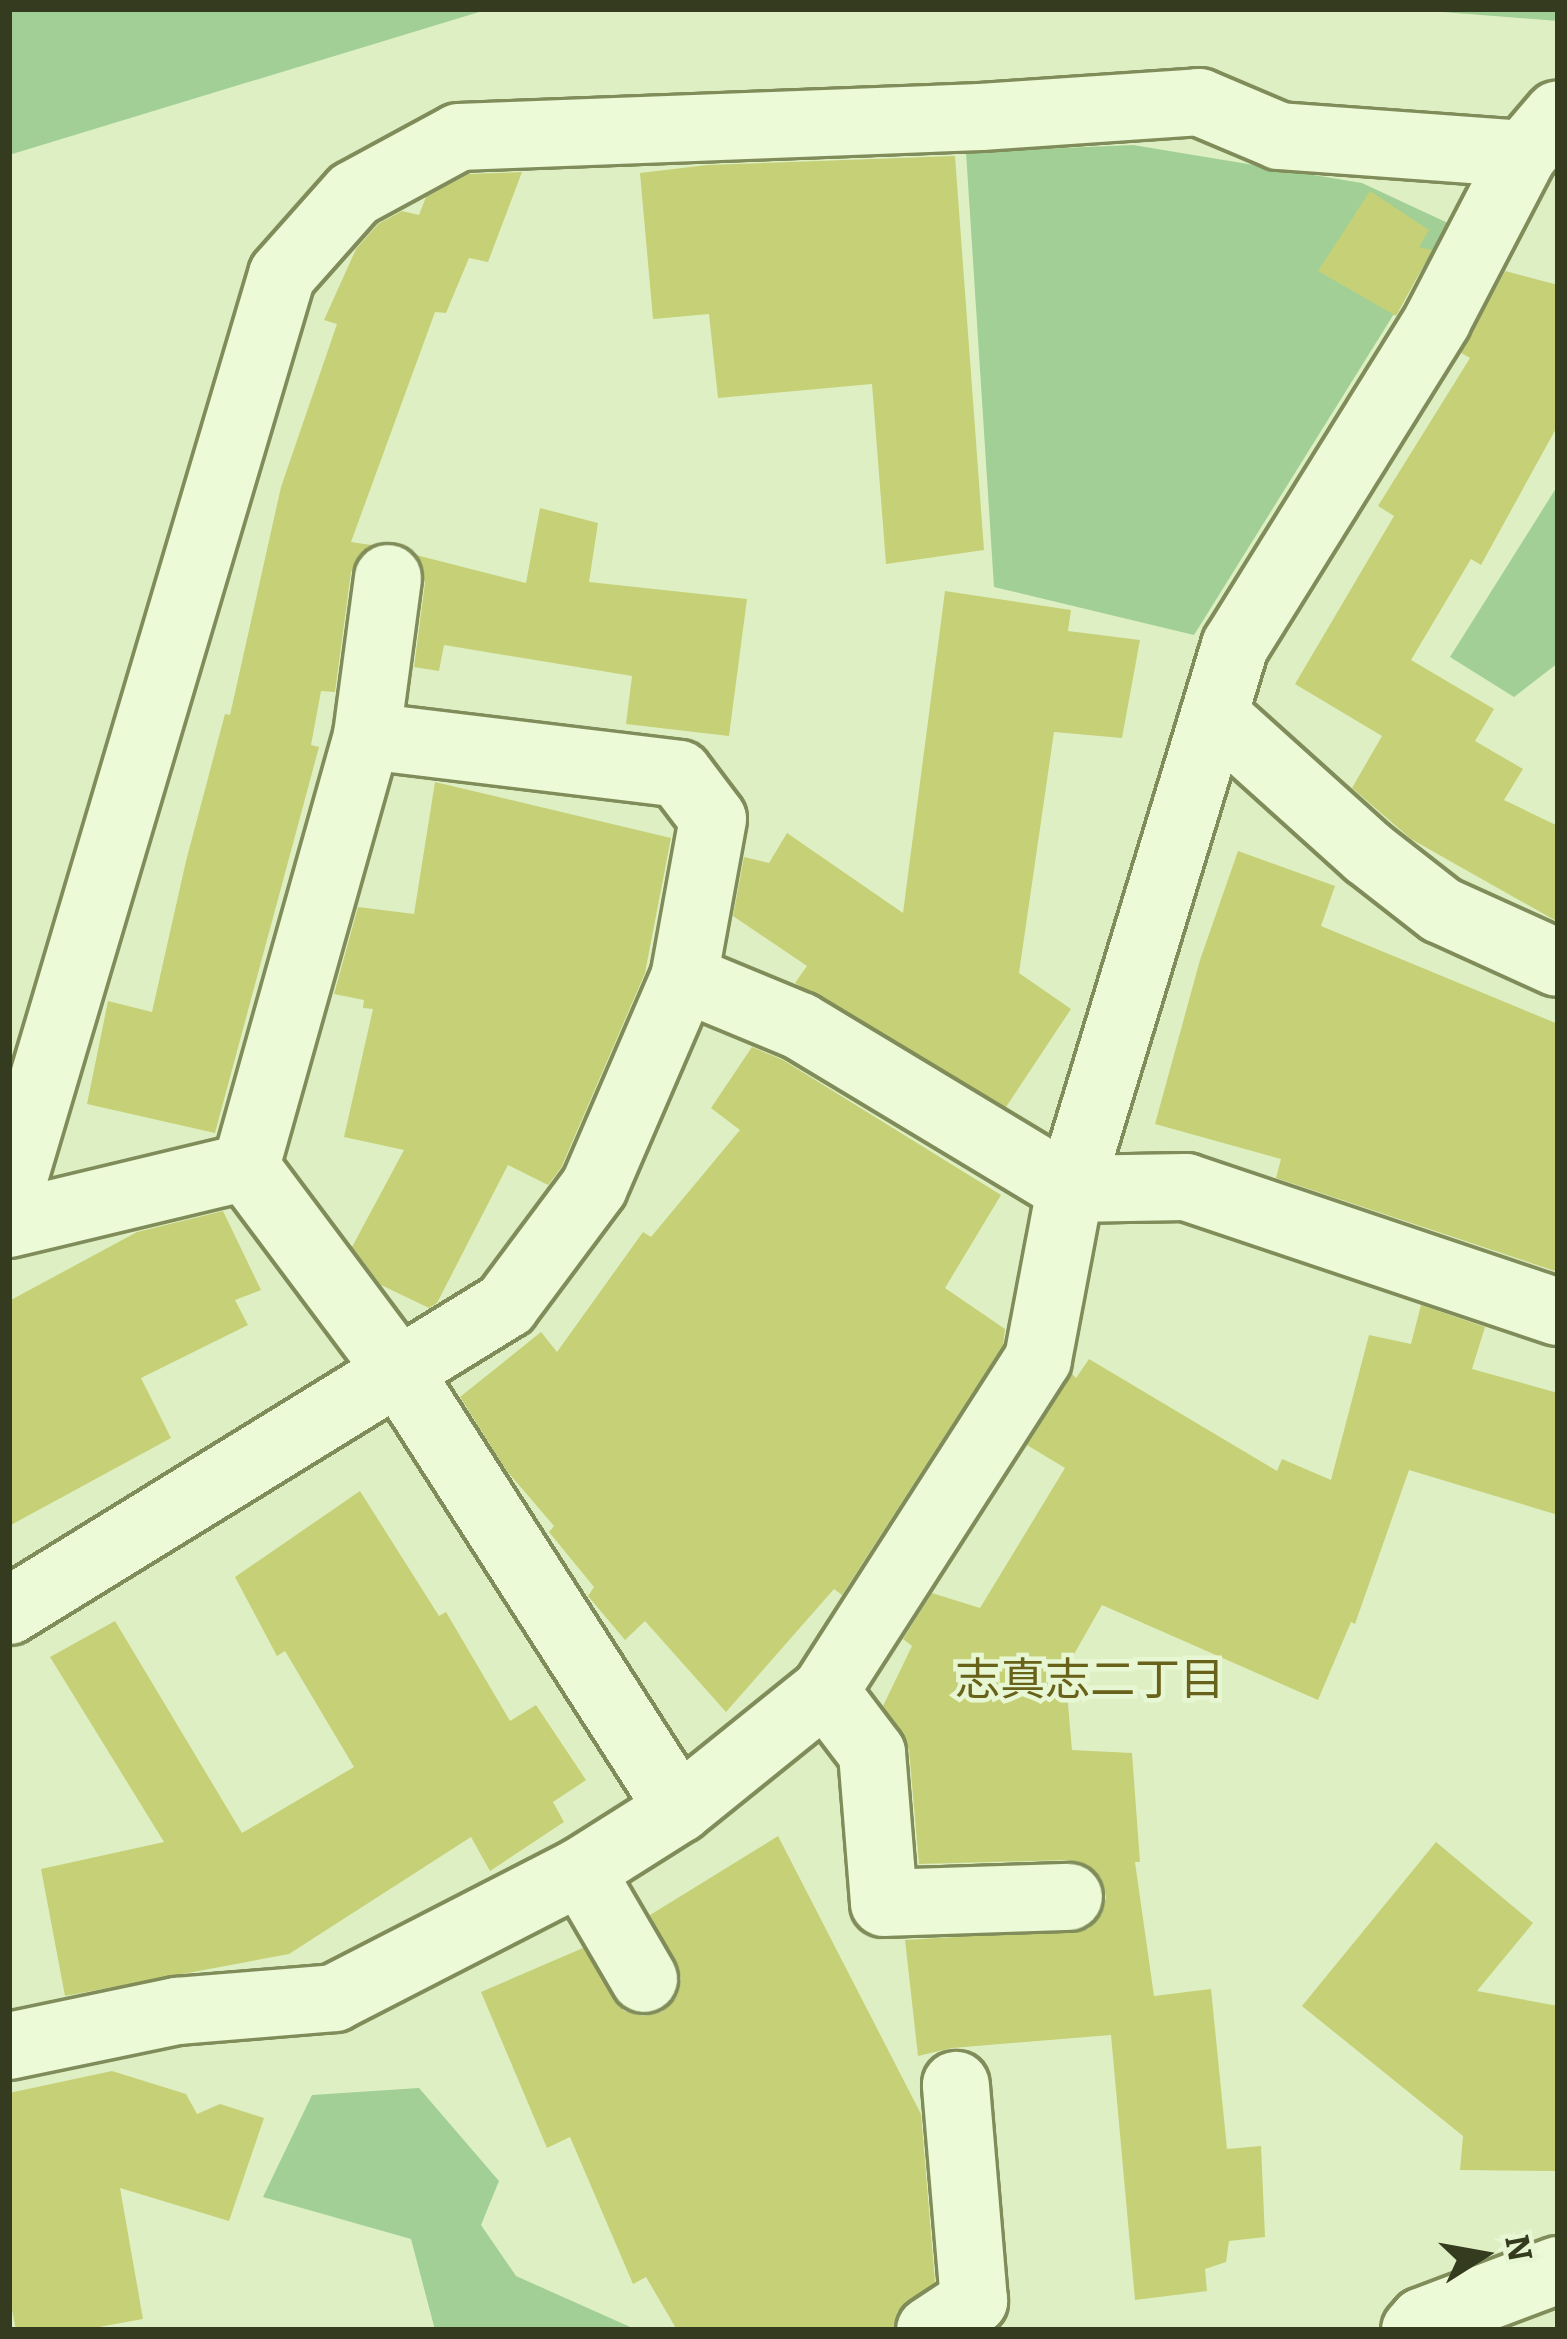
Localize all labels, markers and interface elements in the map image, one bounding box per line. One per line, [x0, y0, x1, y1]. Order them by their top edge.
district label: 志真志二丁目 [955, 1654, 1225, 1708]
north arrow [1423, 2195, 1543, 2315]
text: N [1496, 2232, 1540, 2264]

